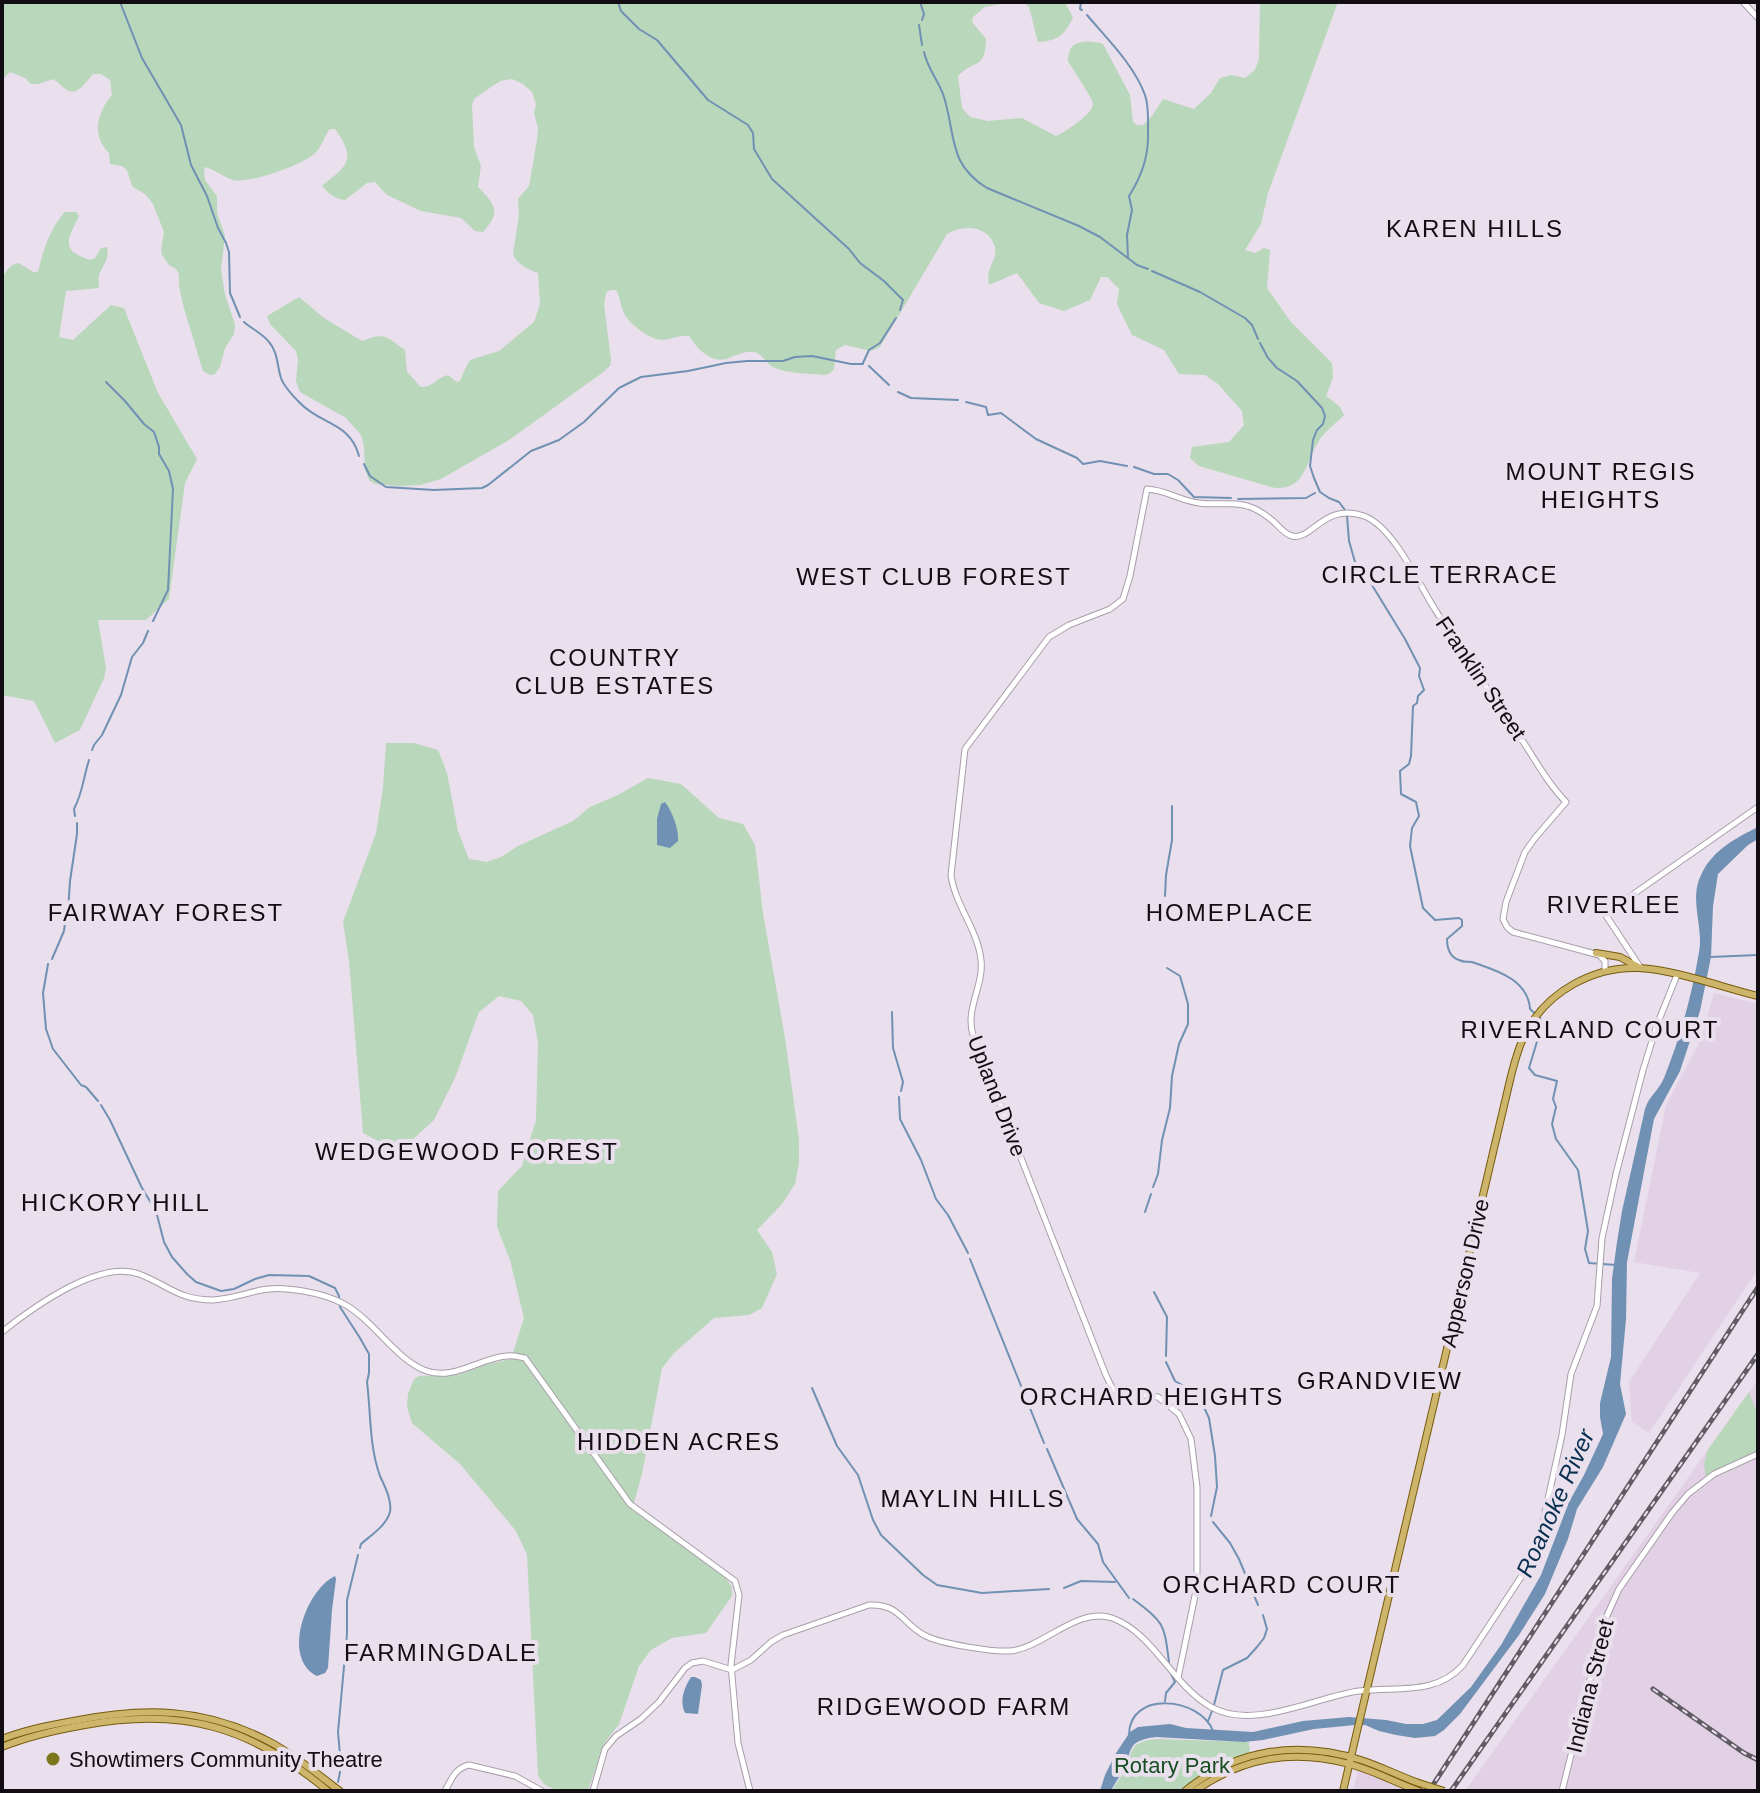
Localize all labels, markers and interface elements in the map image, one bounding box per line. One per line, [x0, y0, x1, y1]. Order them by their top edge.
district label: KAREN HILLS [1386, 215, 1564, 242]
district label: MOUNT REGIS HEIGHTS [1506, 458, 1696, 513]
district label: CIRCLE TERRACE [1322, 561, 1558, 588]
district label: WEST CLUB FOREST [796, 563, 1072, 590]
street label: Franklin Street [1431, 612, 1531, 744]
district label: COUNTRY CLUB ESTATES [515, 644, 715, 699]
district label: RIVERLEE [1547, 891, 1681, 918]
district label: FAIRWAY FOREST [48, 899, 284, 926]
district label: HOMEPLACE [1146, 899, 1314, 926]
district label: RIVERLAND COURT [1461, 1016, 1719, 1043]
street label: Upland Drive [963, 1032, 1031, 1160]
district label: WEDGEWOOD FOREST [315, 1138, 619, 1165]
district label: HICKORY HILL [21, 1189, 211, 1216]
street label: Apperson Drive [1436, 1196, 1494, 1350]
district label: GRANDVIEW [1297, 1367, 1463, 1394]
district label: ORCHARD HEIGHTS [1020, 1383, 1284, 1410]
water label: Roanoke River [1510, 1424, 1600, 1581]
district label: HIDDEN ACRES [577, 1428, 781, 1455]
district label: MAYLIN HILLS [881, 1485, 1065, 1512]
district label: ORCHARD COURT [1163, 1571, 1401, 1598]
street label: Indiana Street [1561, 1617, 1619, 1755]
district label: FARMINGDALE [344, 1639, 538, 1666]
district label: RIDGEWOOD FARM [817, 1693, 1071, 1720]
place label: Showtimers Community Theatre [69, 1747, 383, 1772]
marker: Showtimers Community Theatre [44, 1750, 62, 1768]
park label: Rotary Park [1114, 1753, 1231, 1778]

